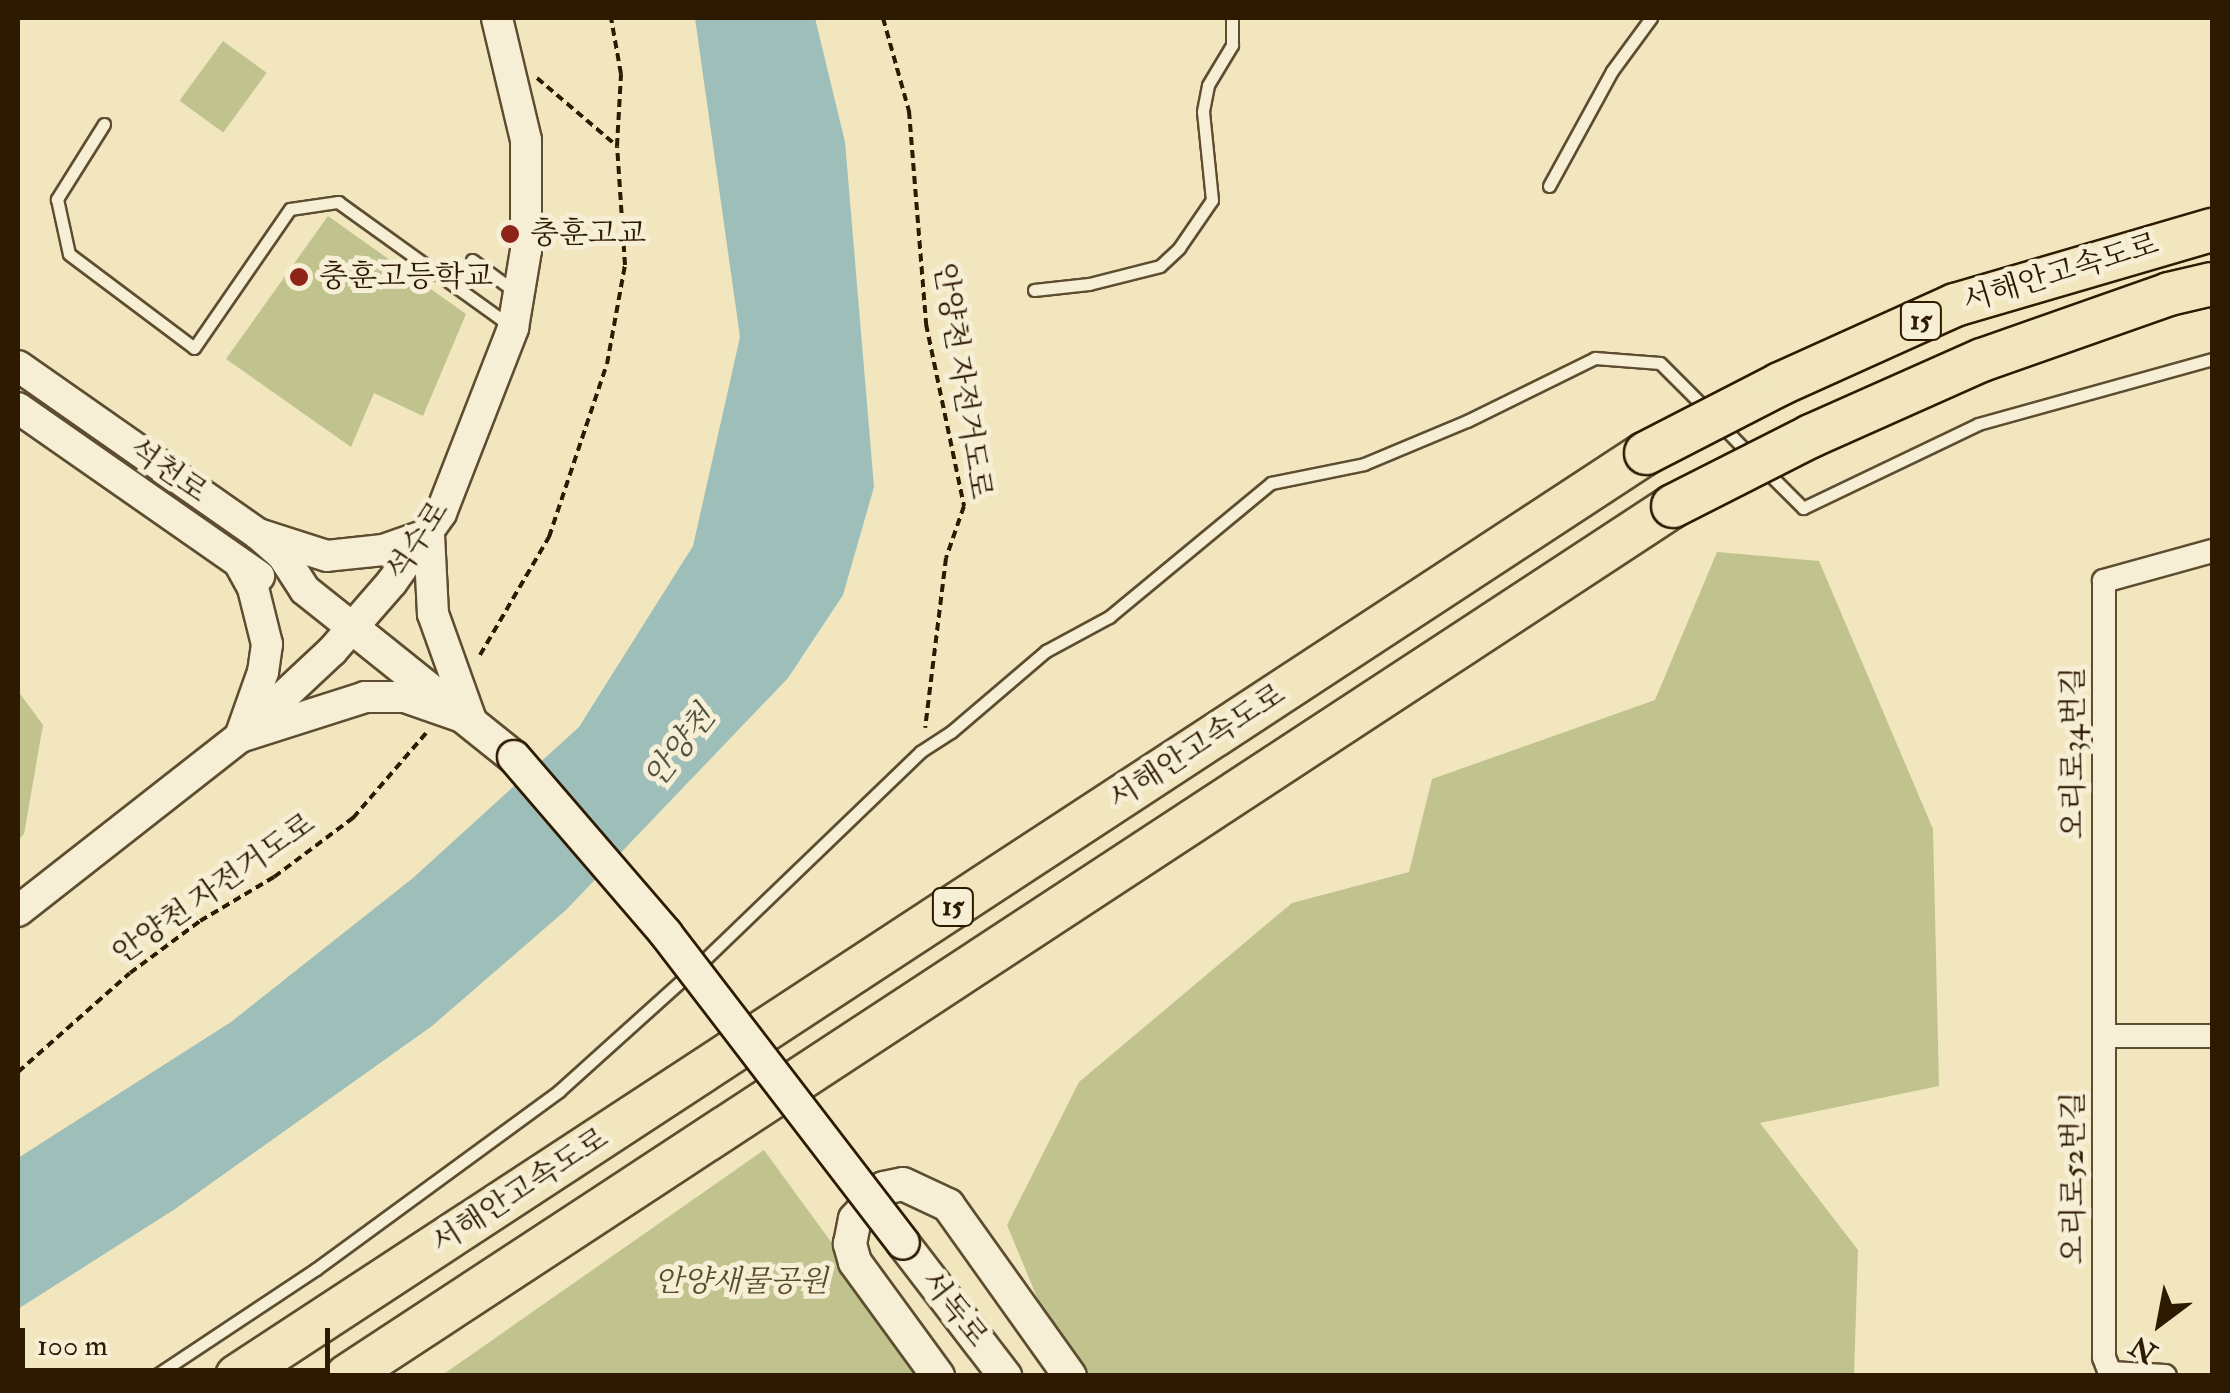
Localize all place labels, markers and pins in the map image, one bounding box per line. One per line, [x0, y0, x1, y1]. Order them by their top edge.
place label: 충훈고교 [530, 216, 646, 252]
marker: 충훈고교 [499, 223, 521, 245]
place label: 충훈고등학교 [319, 259, 493, 295]
marker: 충훈고등학교 [288, 266, 310, 288]

